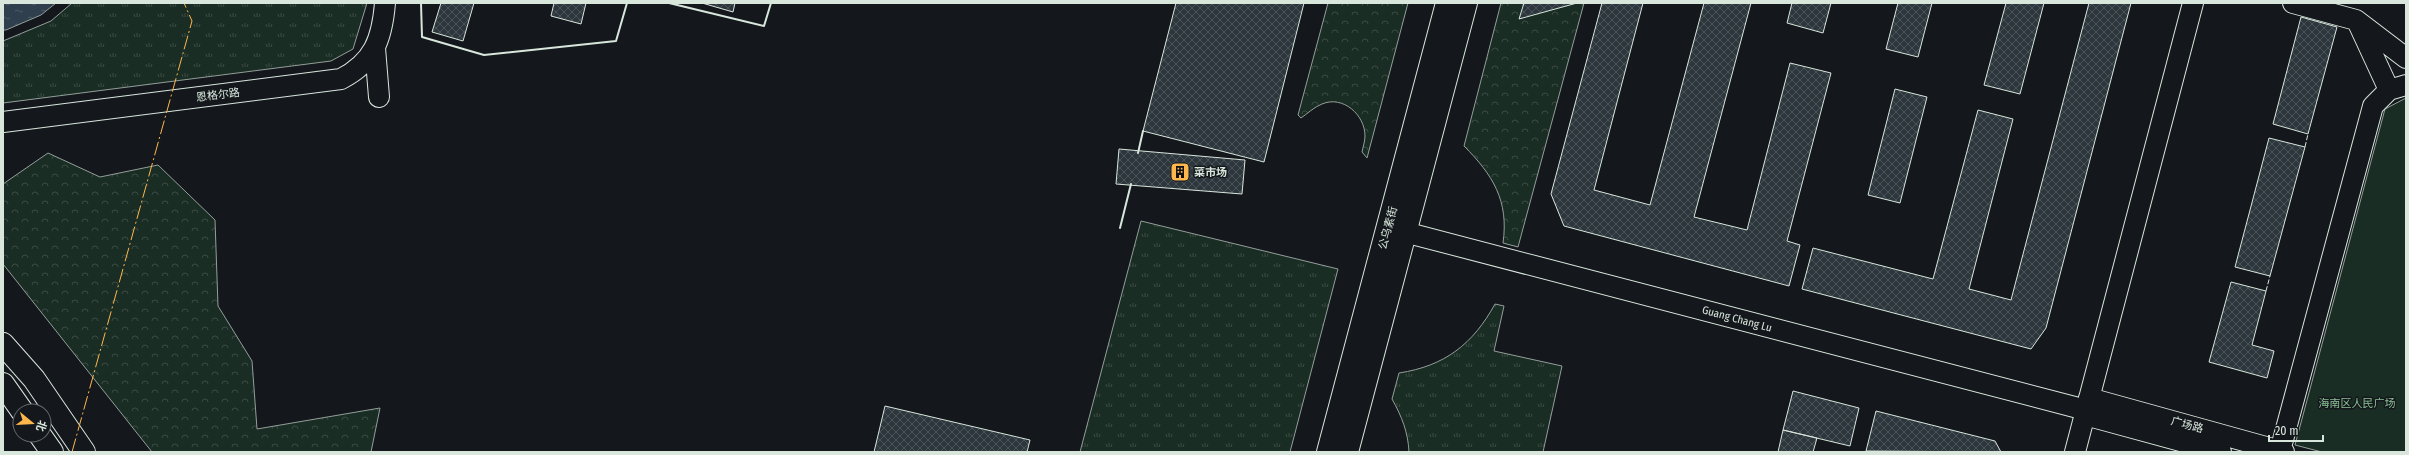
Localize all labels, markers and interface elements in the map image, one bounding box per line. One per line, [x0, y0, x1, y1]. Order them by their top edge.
street label: 恩格尔路 [195, 86, 241, 104]
building icon: 菜市场 [1169, 161, 1191, 183]
place label: 菜市场 [1194, 166, 1227, 179]
street label: 公乌素街 [1376, 205, 1400, 251]
street label: Guang Chang Lu [1701, 303, 1773, 335]
park label: 海南区人民广场 [2319, 397, 2396, 410]
north arrow [12, 403, 52, 443]
street label: 广场路 [2169, 414, 2205, 436]
scale bar [2269, 417, 2323, 443]
text: 北 [33, 419, 49, 433]
text: 20 m [2275, 424, 2299, 438]

